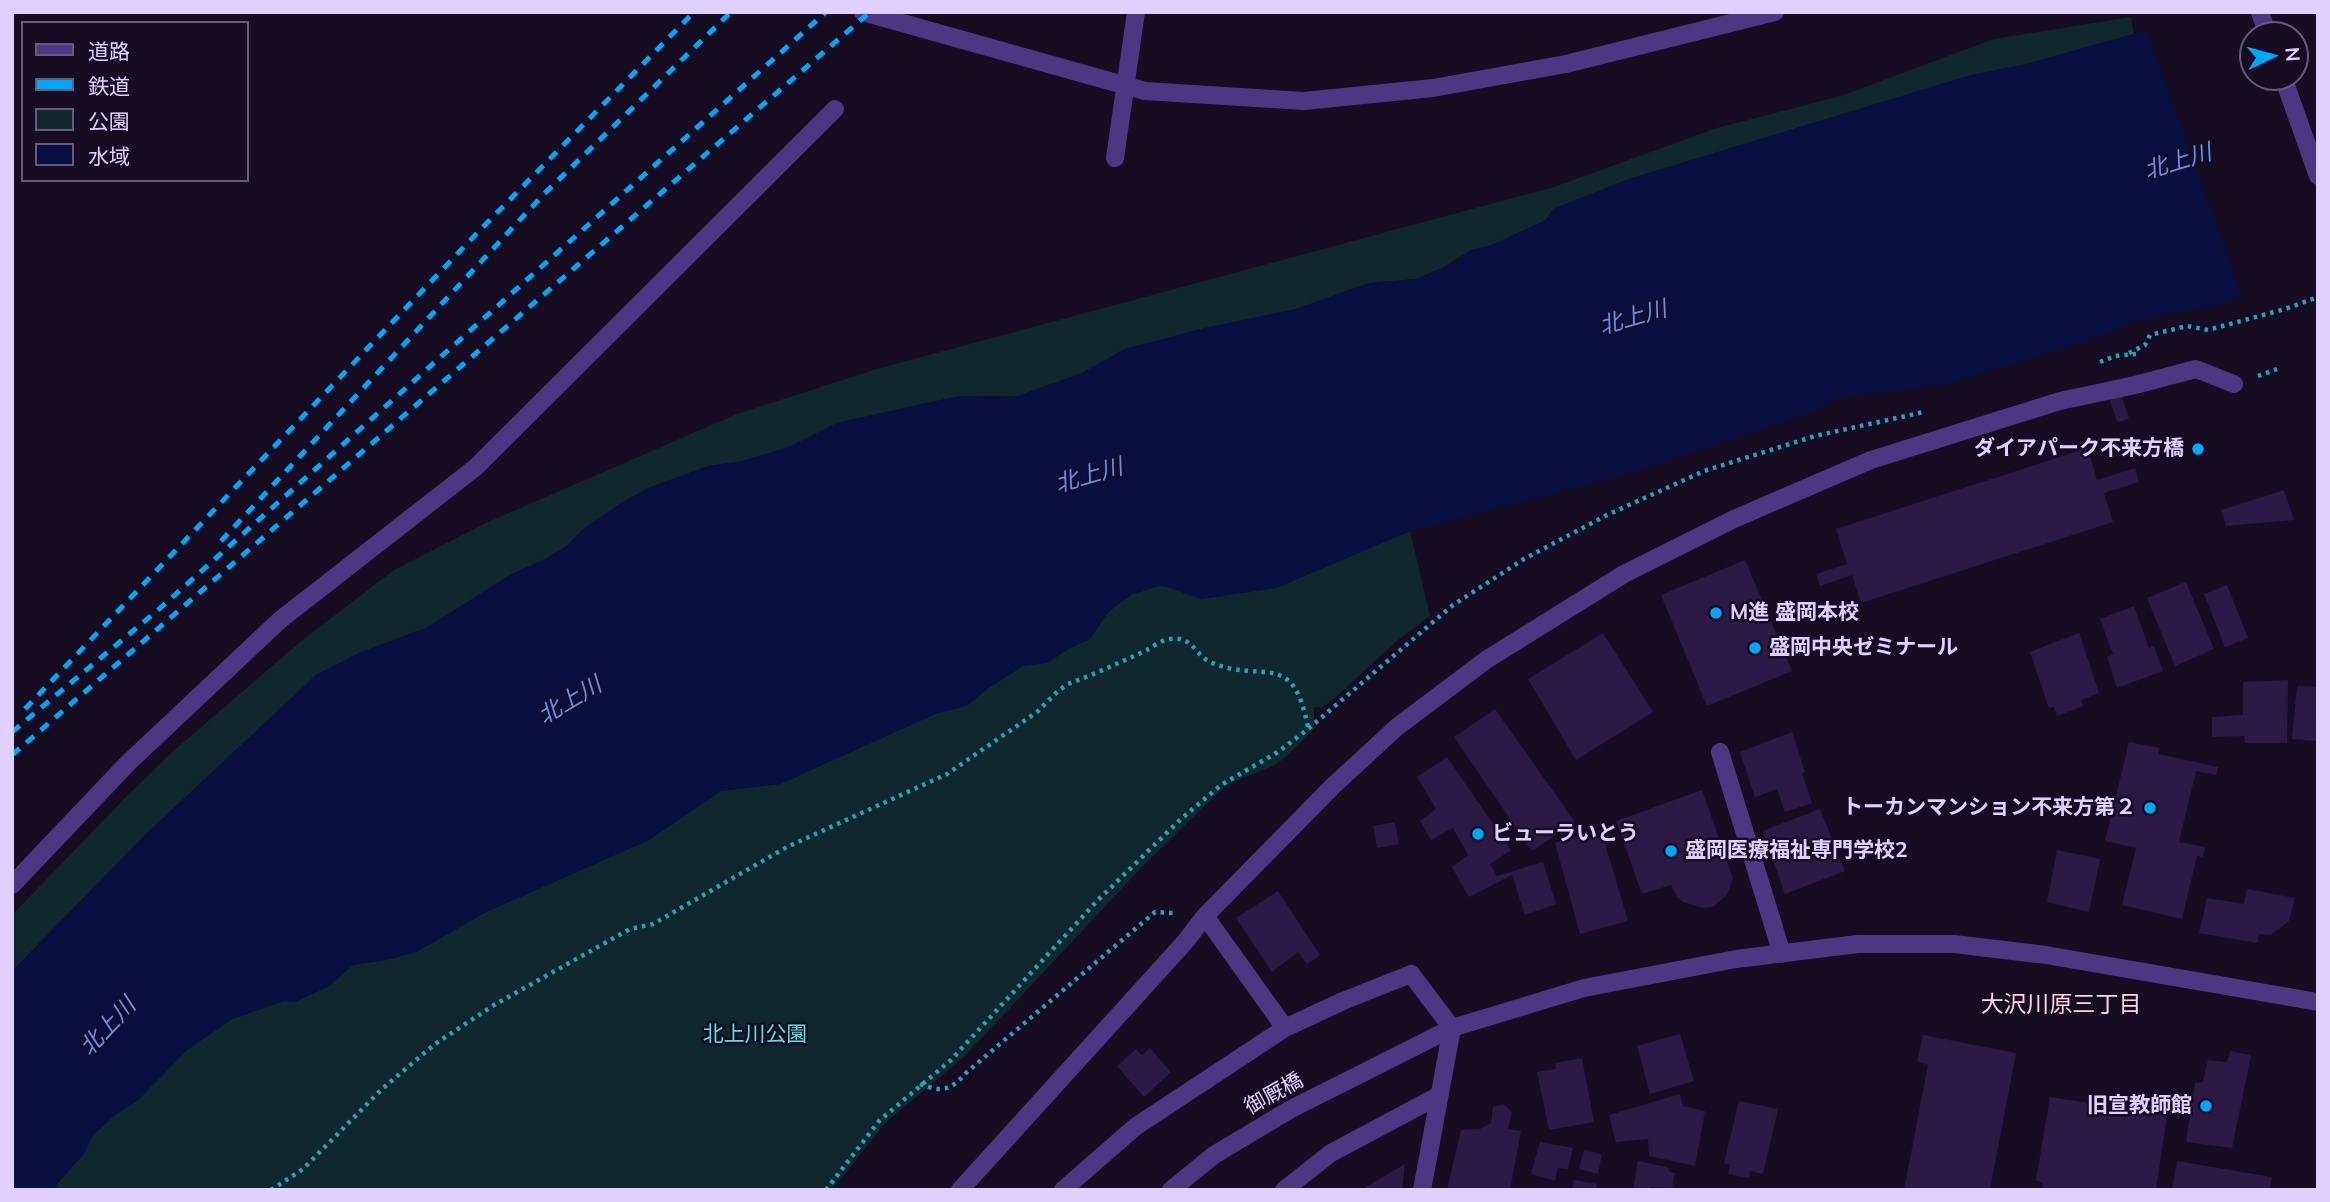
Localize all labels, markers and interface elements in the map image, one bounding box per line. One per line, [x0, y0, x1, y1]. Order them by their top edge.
legend [21, 21, 248, 182]
north arrow [2239, 21, 2309, 91]
text: 道路 [88, 38, 130, 64]
text: N [2280, 46, 2306, 63]
text: 鉄道 [88, 73, 130, 99]
text: 公園 [88, 108, 130, 134]
water label: 北上川 [2141, 139, 2215, 185]
text: 水域 [88, 143, 130, 169]
water label: 北上川 [1596, 295, 1670, 341]
place label: ダイアパーク不来方橋 [1974, 436, 2184, 462]
marker: ダイアパーク不来方橋 [2190, 441, 2206, 457]
water label: 北上川 [1052, 453, 1126, 499]
place label: M進 盛岡本校 [1730, 600, 1859, 626]
marker: M進 盛岡本校 [1708, 605, 1724, 621]
place label: 盛岡中央ゼミナール [1769, 635, 1958, 661]
marker: 盛岡中央ゼミナール [1747, 640, 1763, 656]
water label: 北上川 [533, 671, 607, 731]
place label: トーカンマンション不来方第２ [1842, 795, 2136, 821]
marker: トーカンマンション不来方第２ [2142, 800, 2158, 816]
place label: ビューラいとう [1492, 821, 1639, 847]
marker: ビューラいとう [1470, 826, 1486, 842]
place label: 盛岡医療福祉専門学校2 [1685, 838, 1908, 864]
marker: 盛岡医療福祉専門学校2 [1663, 843, 1679, 859]
district label: 大沢川原三丁目 [1981, 991, 2141, 1019]
water label: 北上川 [74, 992, 142, 1062]
park label: 北上川公園 [703, 1022, 807, 1048]
street label: 御厩橋 [1240, 1068, 1308, 1120]
place label: 旧宣教師館 [2087, 1093, 2192, 1119]
marker: 旧宣教師館 [2198, 1098, 2214, 1114]

